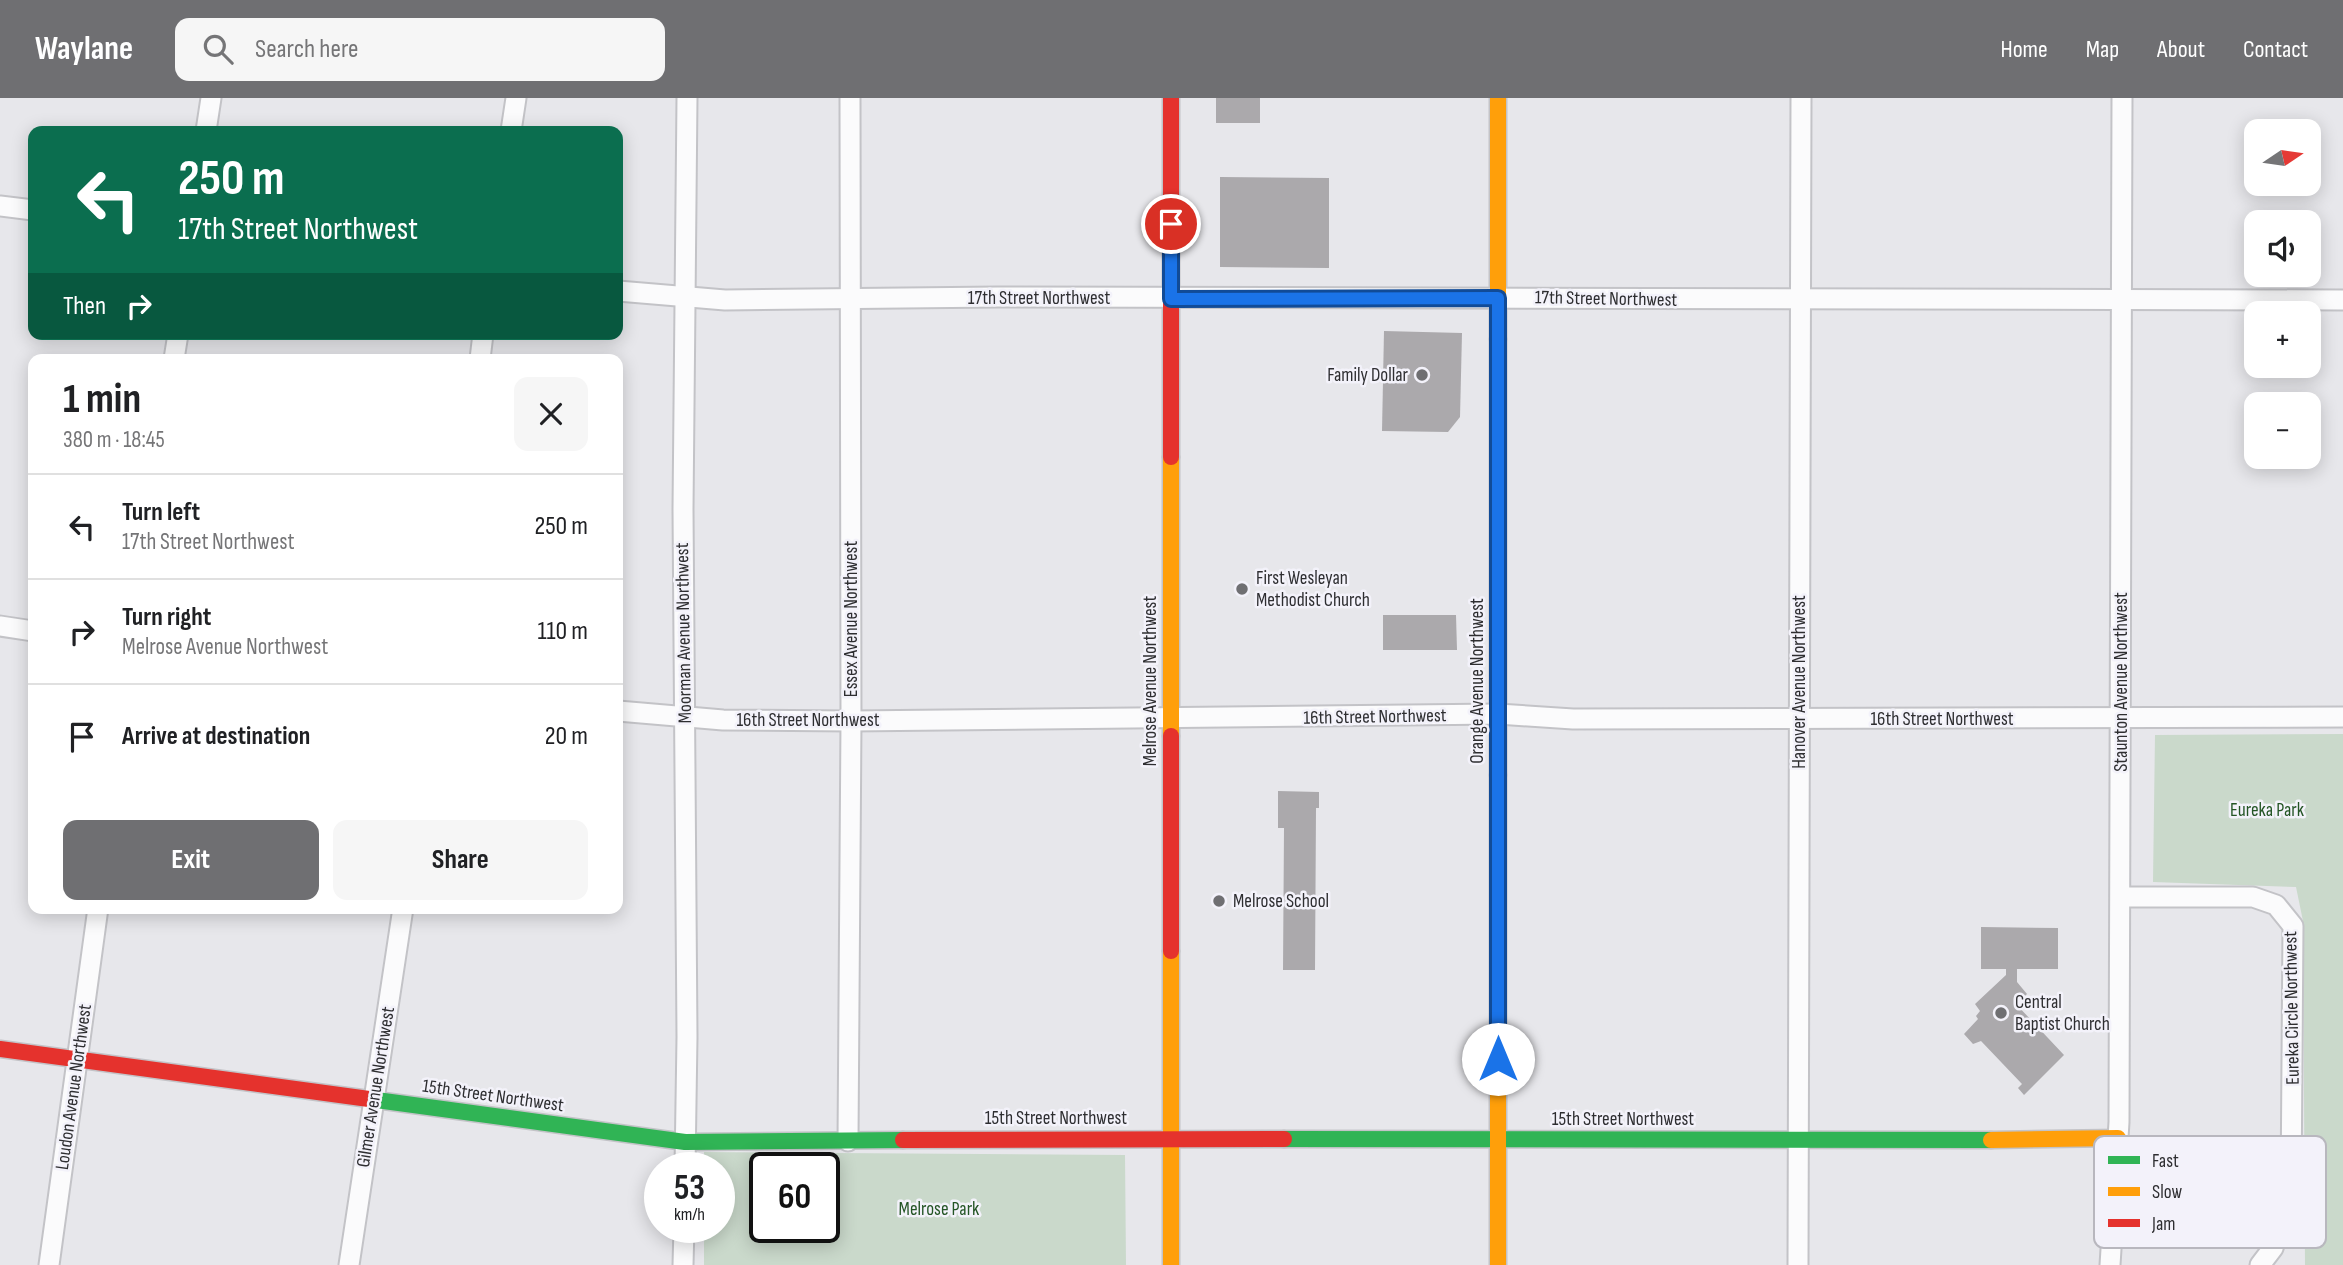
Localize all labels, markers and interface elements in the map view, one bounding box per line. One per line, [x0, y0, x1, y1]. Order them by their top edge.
search box [175, 18, 665, 81]
text: Waylane [35, 29, 133, 69]
icon: search [199, 30, 237, 68]
text: Search here [255, 34, 358, 65]
text: Home [2000, 35, 2048, 64]
text: Map [2086, 35, 2119, 64]
text: About [2157, 35, 2205, 64]
text: Contact [2243, 35, 2308, 64]
north arrow [2244, 119, 2320, 196]
map controls [2244, 119, 2321, 469]
text: 250 m [178, 150, 284, 209]
icon: left [63, 154, 154, 245]
pin [1141, 194, 1201, 254]
icon: arrive [1152, 205, 1190, 243]
text: 17th Street Northwest [178, 210, 418, 249]
button: sound [2244, 210, 2321, 287]
street label: 17th Street Northwest [1535, 286, 1678, 312]
icon: right [120, 287, 158, 325]
street label: 17th Street Northwest [968, 287, 1110, 310]
text: Then [63, 291, 106, 322]
button: + [2244, 301, 2321, 378]
place label: Family Dollar [1327, 364, 1409, 387]
marker: Family Dollar [1414, 367, 1430, 383]
text: 1 min [63, 374, 141, 425]
button: close [514, 377, 588, 451]
button: − [2244, 392, 2321, 469]
text: 380 m · 18:45 [63, 426, 165, 454]
text: Turn left [122, 497, 200, 528]
icon: left [63, 508, 101, 546]
text: 250 m [534, 511, 588, 542]
text: 17th Street Northwest [122, 528, 294, 556]
street label: Essex Avenue Northwest [840, 541, 863, 697]
street label: Moorman Avenue Northwest [671, 542, 697, 724]
place label: First Wesleyan Methodist Church [1256, 567, 1370, 612]
marker: First Wesleyan Methodist Church [1234, 581, 1250, 597]
street label: Staunton Avenue Northwest [2110, 592, 2133, 772]
street label: Hanover Avenue Northwest [1788, 595, 1811, 769]
street label: Melrose Avenue Northwest [1139, 596, 1162, 766]
street label: Orange Avenue Northwest [1466, 598, 1489, 764]
text: Turn right [122, 602, 211, 633]
icon: right [63, 613, 101, 651]
text: 110 m [537, 616, 588, 647]
text: Melrose Avenue Northwest [122, 633, 328, 661]
street label: 16th Street Northwest [1303, 704, 1447, 730]
street label: 16th Street Northwest [1870, 708, 2014, 731]
street label: 16th Street Northwest [736, 709, 880, 732]
icon: arrive [63, 718, 101, 756]
text: Arrive at destination [122, 721, 310, 752]
text: 20 m [545, 721, 588, 752]
park label: Eureka Park [2230, 799, 2305, 822]
button: Exit [63, 820, 319, 900]
button: Share [333, 820, 588, 900]
place label: Melrose School [1233, 890, 1329, 913]
marker: Melrose School [1211, 893, 1227, 909]
street label: Eureka Circle Northwest [2279, 931, 2305, 1085]
place label: Central Baptist Church [2015, 991, 2110, 1036]
street label: Loudon Avenue Northwest [51, 1002, 97, 1171]
street label: Gilmer Avenue Northwest [352, 1005, 400, 1169]
marker: Central Baptist Church [1993, 1005, 2009, 1021]
position arrow [1461, 1022, 1535, 1096]
street label: 15th Street Northwest [421, 1075, 565, 1117]
street label: 15th Street Northwest [985, 1107, 1127, 1130]
street label: 15th Street Northwest [1552, 1108, 1694, 1131]
legend [2094, 1136, 2326, 1248]
text: Fast [2152, 1150, 2179, 1173]
speed limit sign: 60 [749, 1152, 840, 1243]
text: 53 [674, 1167, 705, 1210]
text: Slow [2152, 1181, 2182, 1204]
park label: Melrose Park [899, 1198, 980, 1221]
text: km/h [674, 1204, 705, 1225]
text: Jam [2151, 1213, 2175, 1236]

